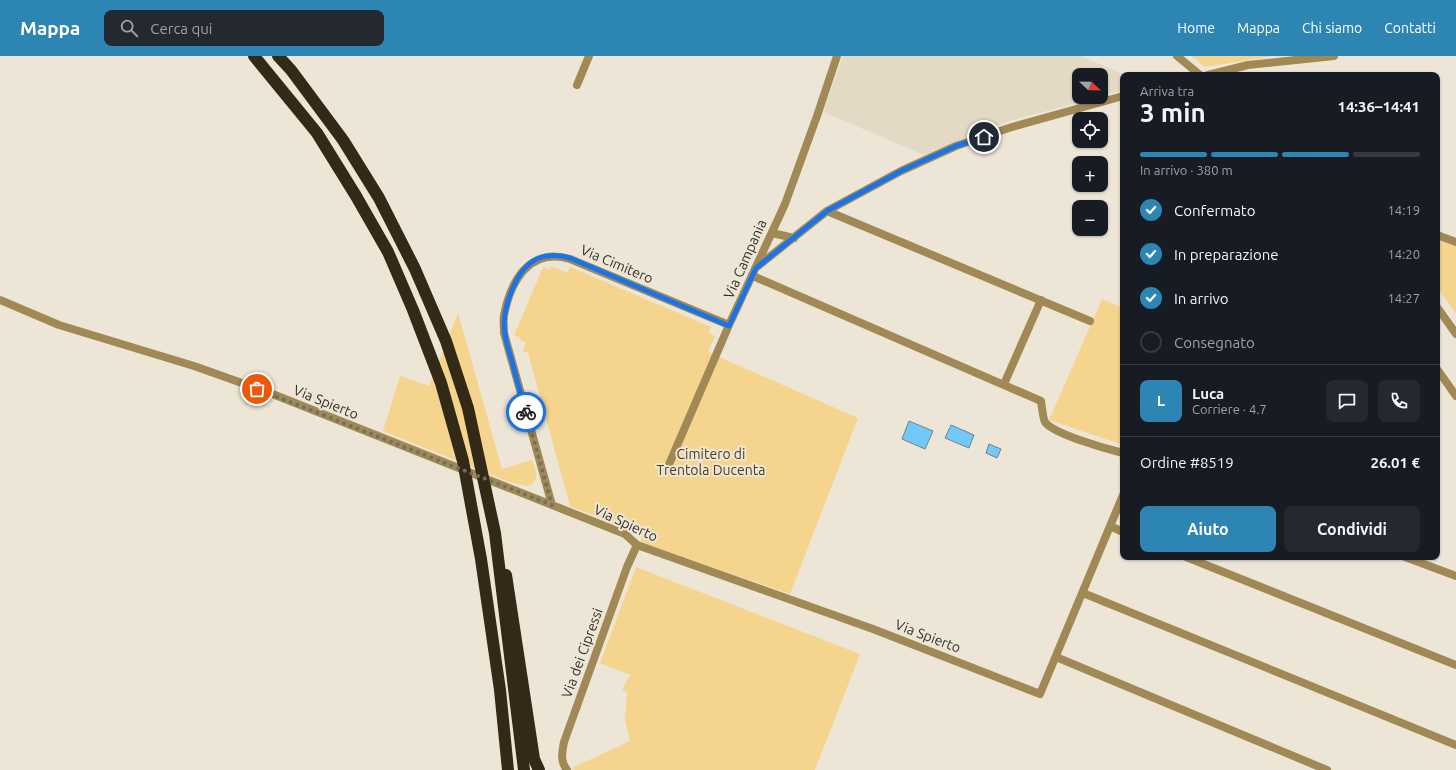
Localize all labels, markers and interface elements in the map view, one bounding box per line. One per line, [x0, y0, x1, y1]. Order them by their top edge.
search box [104, 10, 384, 46]
text: Mappa [20, 17, 80, 39]
icon: search [118, 17, 140, 39]
text: Cerca qui [150, 20, 213, 37]
text: Home [1177, 20, 1215, 36]
text: Mappa [1237, 20, 1280, 36]
text: Chi siamo [1302, 20, 1362, 36]
text: Contatti [1384, 20, 1436, 36]
north arrow [1072, 68, 1108, 104]
map controls [1072, 68, 1108, 236]
text: Arriva tra [1140, 84, 1194, 98]
text: 3 min [1140, 98, 1206, 127]
text: 14:36–14:41 [1337, 98, 1420, 115]
button: locate [1072, 112, 1108, 148]
pin [967, 120, 1001, 154]
icon: home [973, 126, 995, 148]
button: + [1072, 156, 1108, 192]
text: In arrivo · 380 m [1140, 163, 1233, 177]
icon: check [1140, 199, 1162, 221]
button: − [1072, 200, 1108, 236]
text: Confermato [1174, 202, 1255, 219]
text: 14:19 [1387, 203, 1420, 217]
street label: Via Campania [720, 217, 770, 301]
street label: Via Cimitero [578, 242, 656, 286]
icon: check [1140, 243, 1162, 265]
text: In preparazione [1174, 246, 1279, 263]
text: 14:20 [1387, 247, 1420, 261]
icon: check [1140, 287, 1162, 309]
text: In arrivo [1174, 290, 1229, 307]
text: 14:27 [1387, 291, 1420, 305]
text: Consegnato [1174, 334, 1255, 351]
pin [240, 372, 274, 406]
icon: bag [246, 378, 268, 400]
button: chat [1326, 380, 1368, 422]
button: phone [1378, 380, 1420, 422]
street label: Via Spierto [291, 382, 361, 422]
text: Luca [1192, 385, 1224, 402]
courier [506, 392, 546, 432]
text: L [1157, 392, 1165, 409]
icon: bike [515, 401, 537, 423]
text: Corriere · 4.7 [1192, 402, 1267, 416]
park label: Cimitero di Trentola Ducenta [657, 446, 765, 478]
text: Ordine #8519 [1140, 454, 1234, 471]
text: 26.01 € [1370, 454, 1420, 471]
street label: Via Spierto [591, 501, 661, 545]
button: Aiuto [1140, 506, 1276, 552]
button: Condividi [1284, 506, 1420, 552]
street label: Via dei Cipressi [558, 606, 606, 700]
street label: Via Spierto [893, 616, 963, 656]

